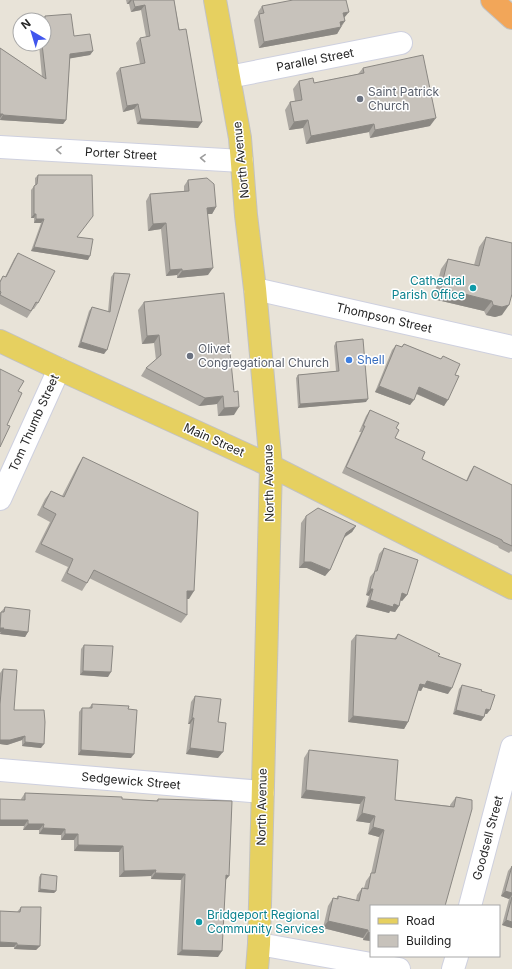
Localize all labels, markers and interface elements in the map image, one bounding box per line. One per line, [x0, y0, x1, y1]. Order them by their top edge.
north arrow [12, 12, 52, 52]
text: N [18, 16, 33, 32]
street label: Parallel Street [275, 45, 355, 74]
place label: Saint Patrick Church [368, 84, 440, 113]
marker: Saint Patrick Church [355, 94, 365, 104]
street label: North Avenue [229, 121, 252, 199]
street label: Porter Street [85, 144, 157, 163]
one-way arrow [56, 146, 62, 155]
one-way arrow [200, 154, 206, 163]
place label: Cathedral Parish Office [392, 273, 465, 302]
marker: Cathedral Parish Office [468, 283, 478, 293]
street label: Thompson Street [335, 299, 433, 336]
place label: Olivet Congregational Church [198, 341, 329, 370]
marker: Olivet Congregational Church [185, 351, 195, 361]
place label: Shell [357, 352, 385, 367]
marker: Shell [344, 355, 354, 365]
street label: Tom Thumb Street [5, 372, 62, 474]
street label: Main Street [182, 420, 247, 460]
street label: North Avenue [260, 444, 277, 522]
street label: North Avenue [253, 768, 270, 846]
street label: Sedgewick Street [81, 769, 181, 792]
street label: Goodsell Street [469, 794, 506, 882]
legend [370, 905, 500, 957]
place label: Bridgeport Regional Community Services [207, 907, 325, 936]
text: Road [406, 913, 435, 928]
marker: Bridgeport Regional Community Services [194, 917, 204, 927]
text: Building [406, 933, 451, 948]

